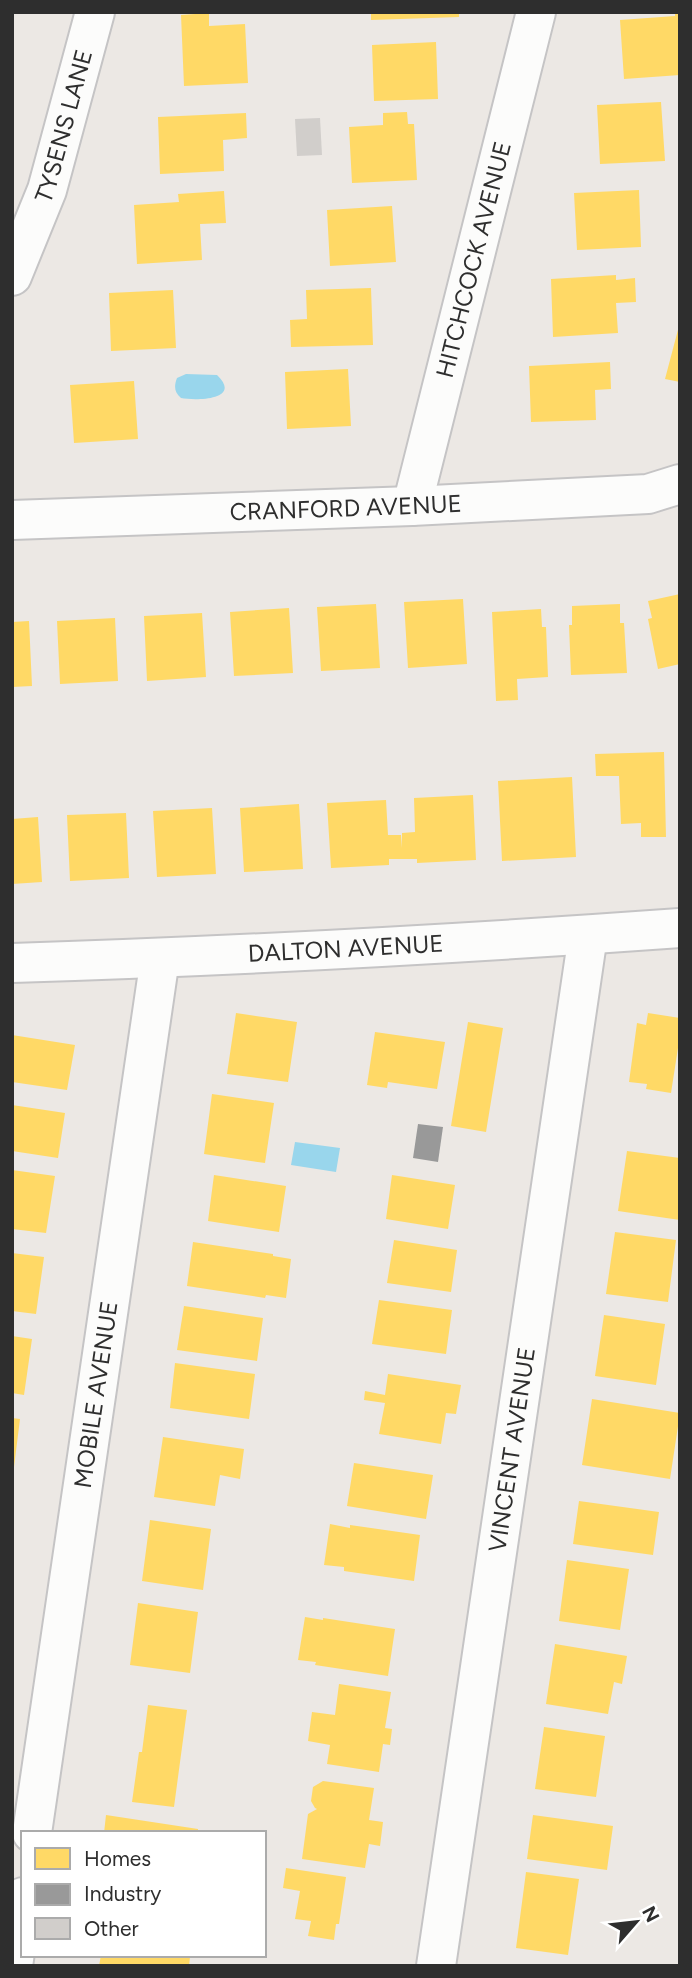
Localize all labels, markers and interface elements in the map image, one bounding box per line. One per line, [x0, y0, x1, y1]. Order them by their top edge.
street label: TYSENS LANE [28, 46, 98, 207]
street label: HITCHCOCK AVENUE [430, 138, 517, 381]
street label: CRANFORD AVENUE [229, 488, 463, 526]
street label: DALTON AVENUE [247, 928, 444, 968]
street label: MOBILE AVENUE [68, 1299, 124, 1490]
street label: VINCENT AVENUE [482, 1345, 541, 1554]
legend [21, 1831, 266, 1957]
text: Homes [84, 1846, 151, 1871]
text: Industry [84, 1881, 161, 1906]
north arrow [601, 1887, 671, 1957]
text: N [637, 1902, 664, 1926]
text: Other [84, 1916, 139, 1941]

